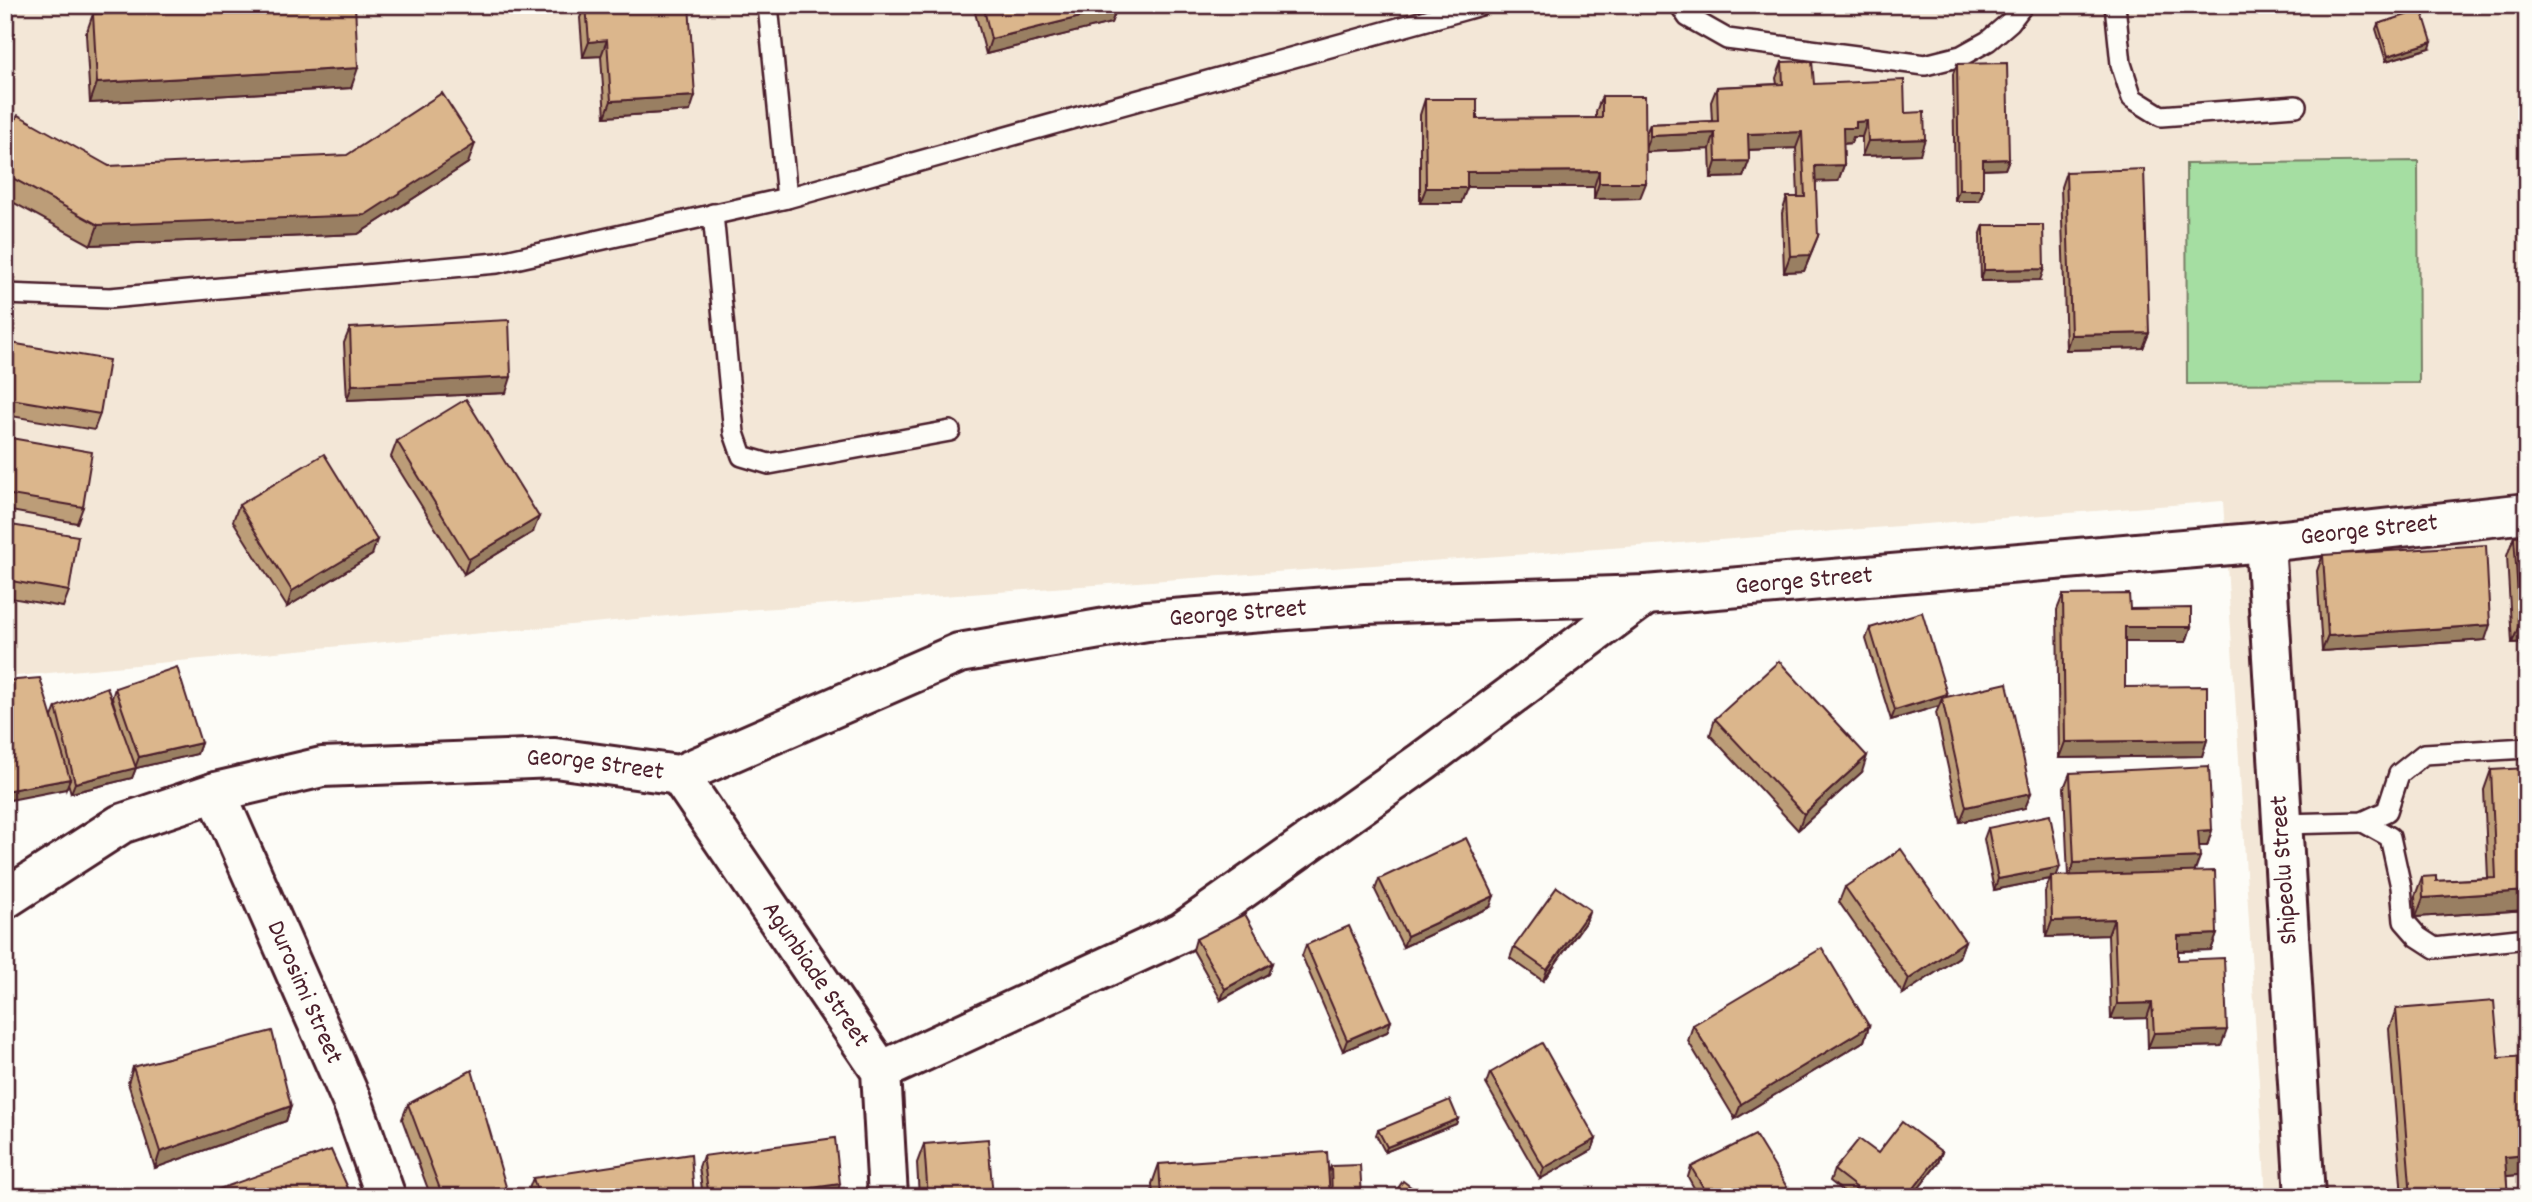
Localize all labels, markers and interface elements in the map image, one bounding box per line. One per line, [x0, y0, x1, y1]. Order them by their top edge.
street label: George Street [2299, 504, 2440, 556]
street label: George Street [1734, 557, 1875, 606]
street label: George Street [1168, 590, 1309, 638]
street label: George Street [526, 739, 666, 791]
street label: Shipeolu Street [2261, 794, 2309, 946]
street label: Agunbiade Street [752, 894, 879, 1056]
street label: Durosimi Street [256, 915, 352, 1071]

